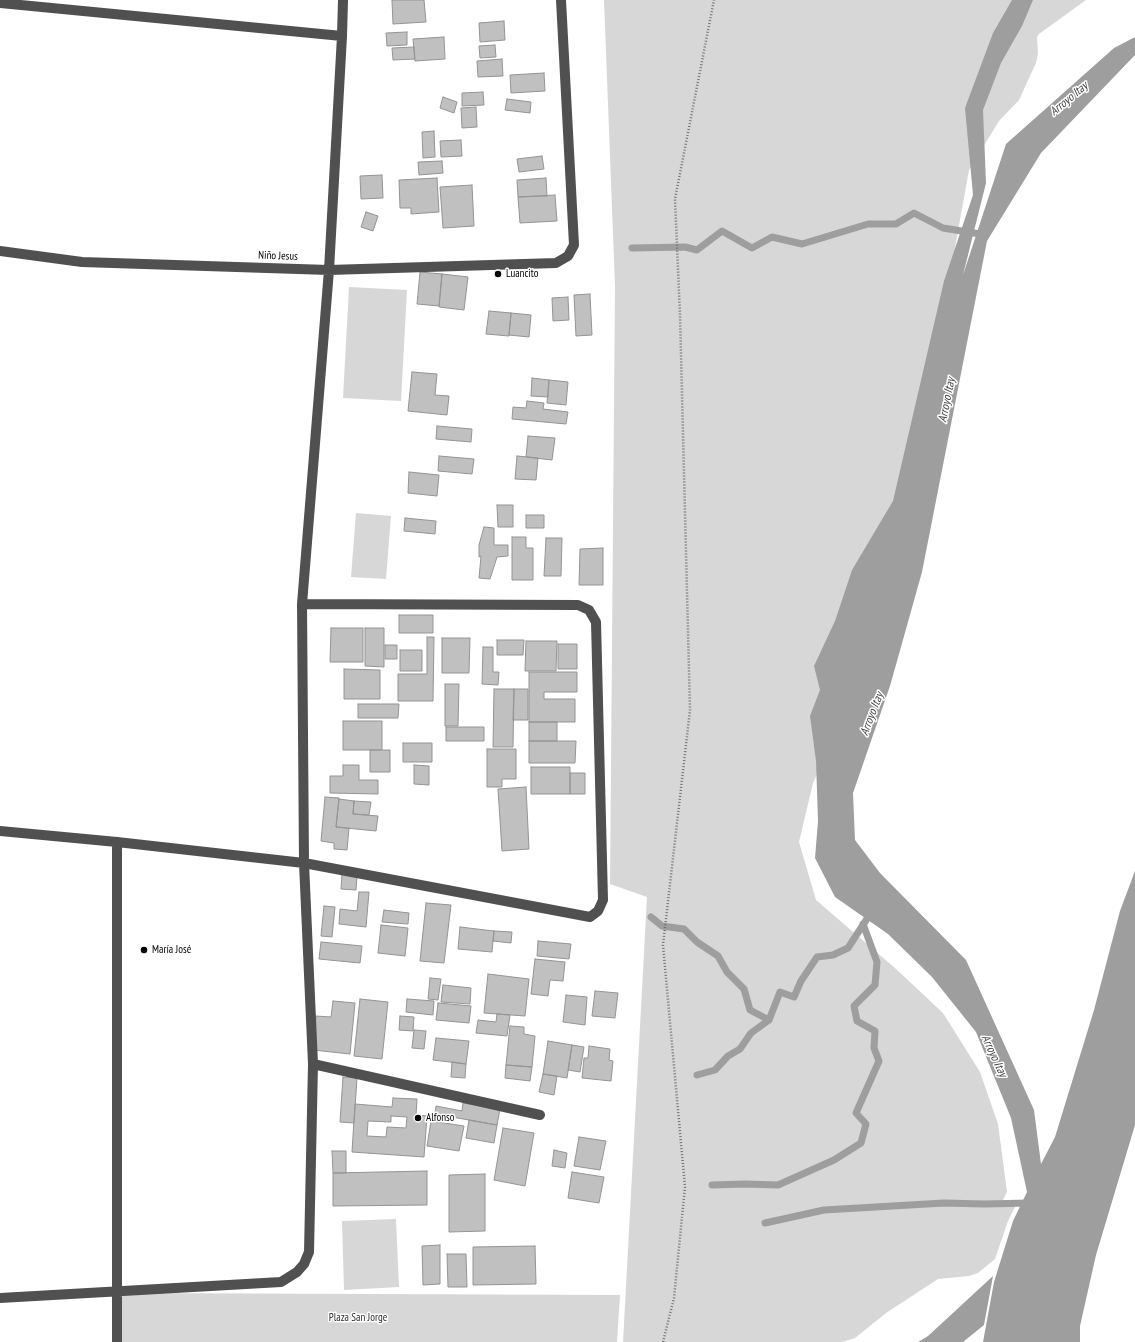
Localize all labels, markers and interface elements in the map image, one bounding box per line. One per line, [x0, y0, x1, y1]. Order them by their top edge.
water label: Arroyo Itay [1047, 79, 1091, 119]
street label: Niño Jesus [258, 249, 298, 263]
place label: Luancito [506, 267, 538, 281]
marker: Luancito [493, 269, 503, 279]
water label: Arroyo Itay [936, 377, 958, 423]
water label: Arroyo Itay [857, 690, 887, 738]
place label: María José [152, 943, 191, 957]
marker: María José [139, 945, 149, 955]
water label: Arroyo Itay [978, 1033, 1010, 1079]
place label: Alfonso [426, 1111, 455, 1125]
marker: Alfonso [413, 1113, 423, 1123]
park label: Plaza San Jorge [329, 1311, 387, 1325]

